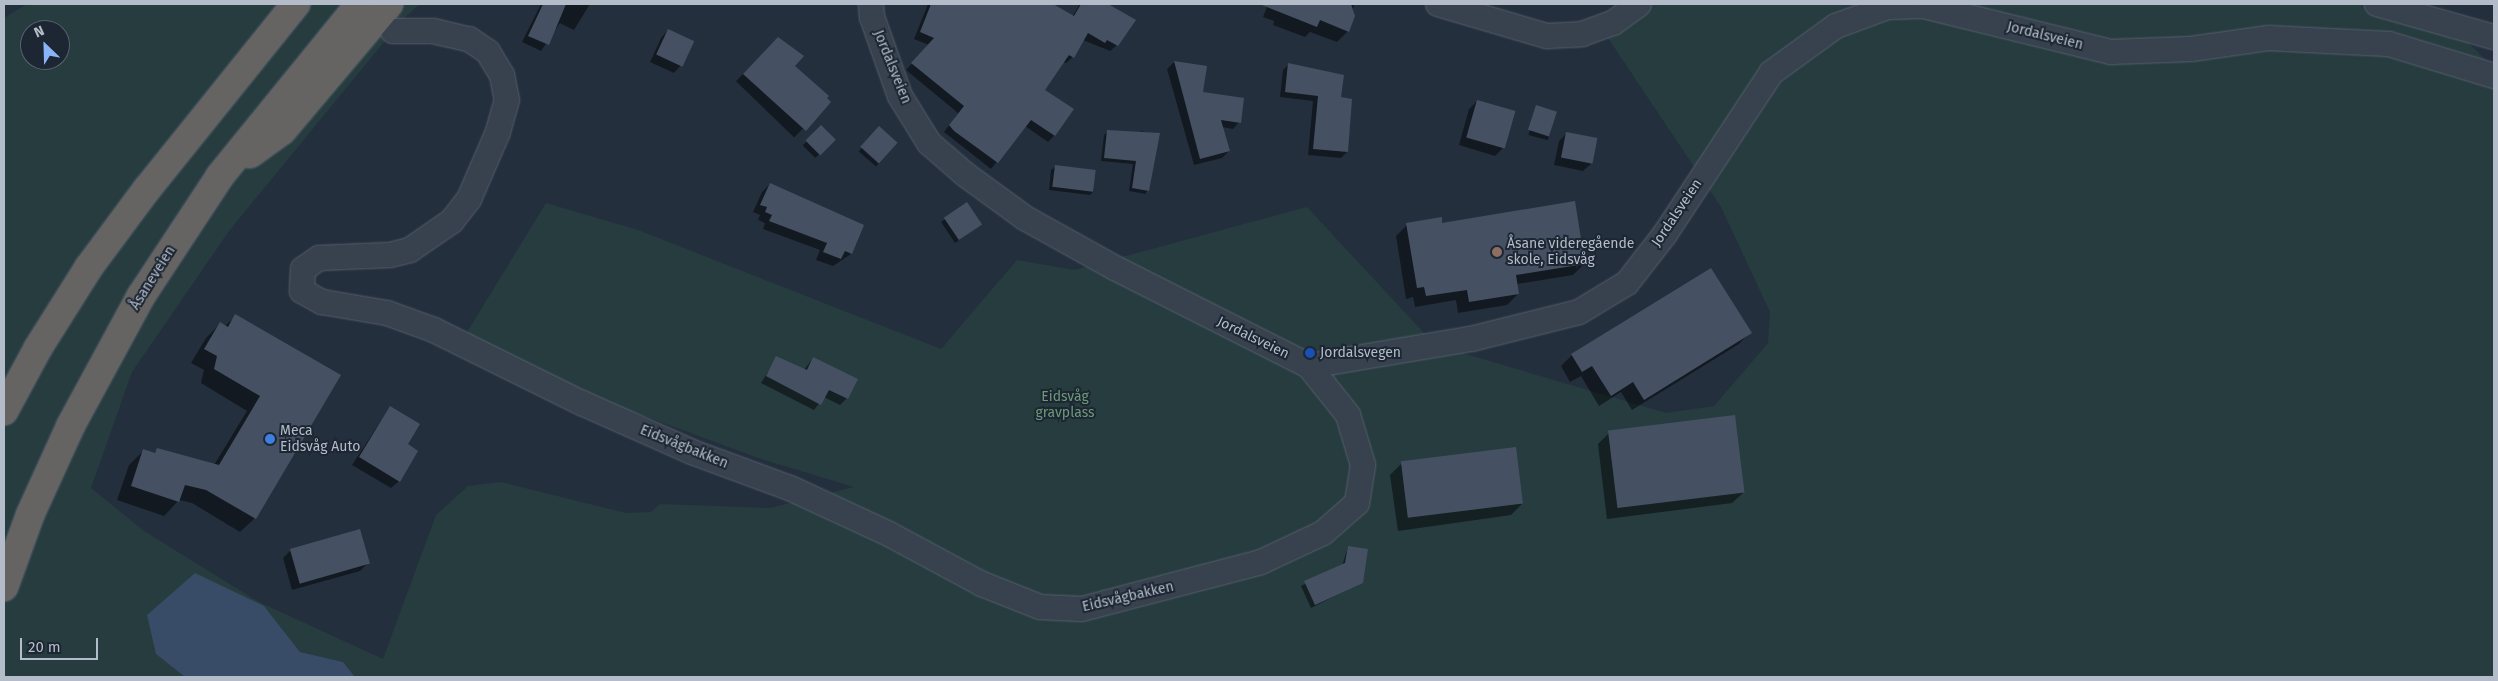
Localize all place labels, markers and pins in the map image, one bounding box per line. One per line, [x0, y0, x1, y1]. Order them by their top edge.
place label: Åsane videregående skole, Eidsvåg [1507, 236, 1634, 268]
marker: Åsane videregående skole, Eidsvåg [1491, 246, 1503, 258]
place label: Jordalsvegen [1320, 345, 1401, 361]
marker: Jordalsvegen [1304, 347, 1316, 359]
place label: Meca Eidsvåg Auto [280, 423, 360, 456]
marker: Meca Eidsvåg Auto [264, 433, 276, 445]

